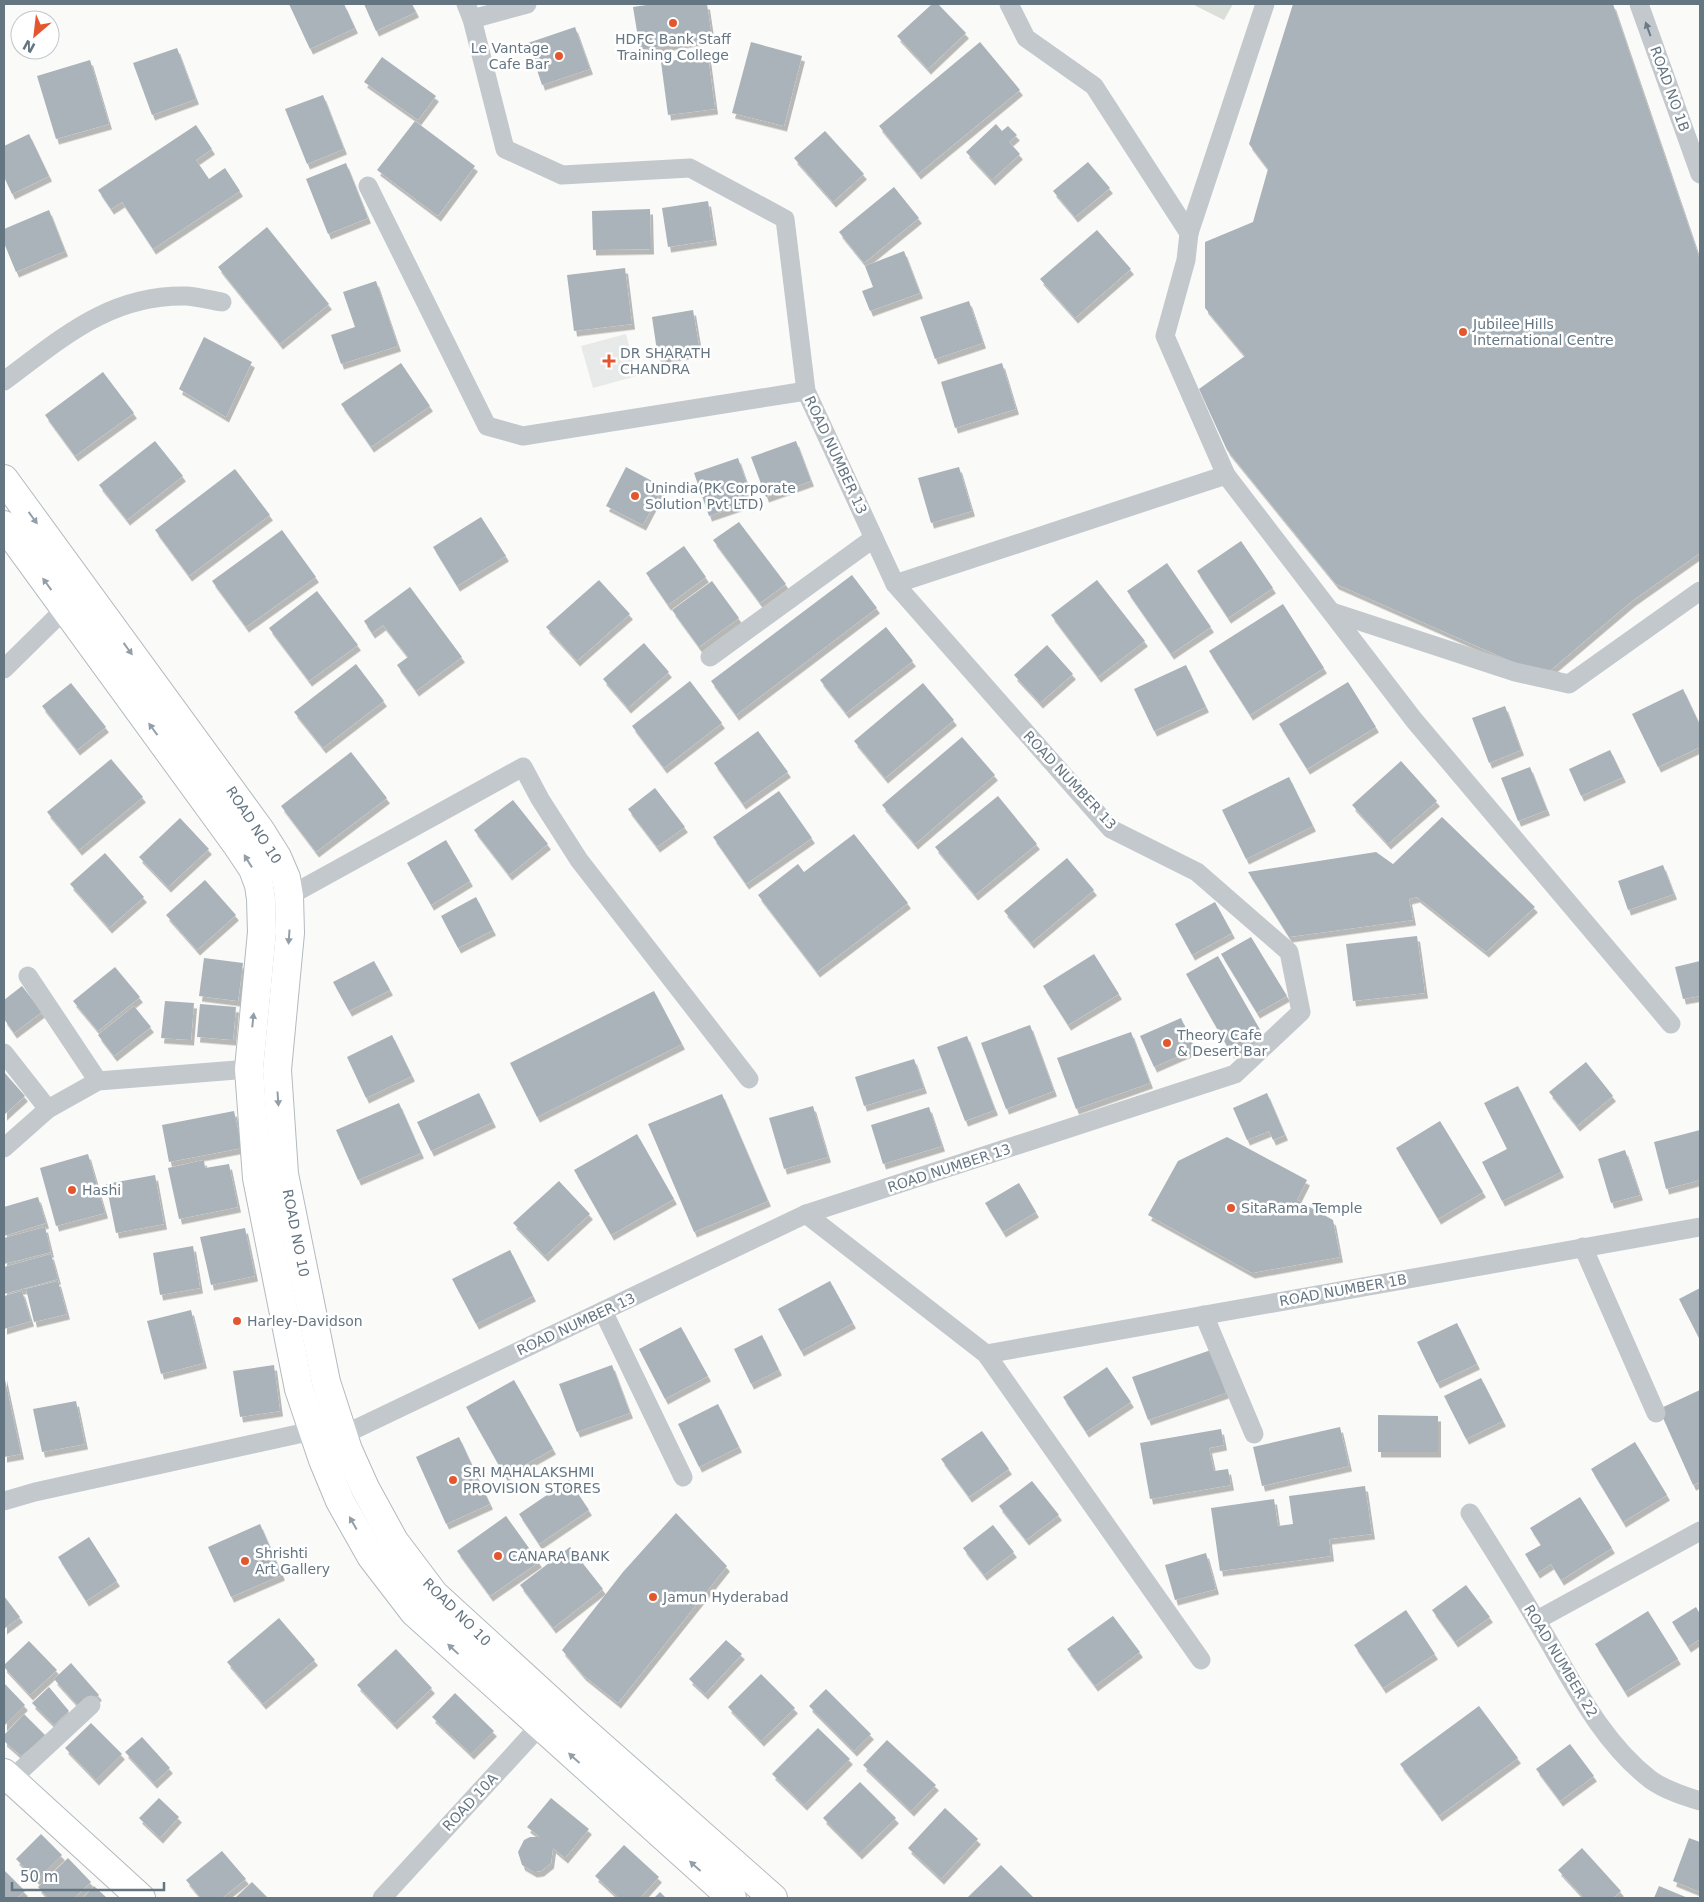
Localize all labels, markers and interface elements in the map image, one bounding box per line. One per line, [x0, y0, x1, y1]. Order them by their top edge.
north arrow [10, 10, 60, 60]
marker: HDFC Bank Staff Training College [667, 17, 679, 29]
one-way arrow [1644, 21, 1652, 36]
place label: HDFC Bank Staff Training College [615, 31, 731, 63]
text: N [20, 37, 38, 56]
place label: Le Vantage Cafe Bar [471, 40, 549, 72]
street label: ROAD NO 1B [1647, 44, 1693, 134]
marker: Le Vantage Cafe Bar [553, 50, 565, 62]
place label: Jubilee Hills International Centre [1472, 316, 1614, 348]
marker: Jubilee Hills International Centre [1457, 326, 1469, 338]
place label: DR SHARATH CHANDRA [620, 345, 711, 377]
marker: DR SHARATH CHANDRA [602, 354, 616, 368]
street label: ROAD NUMBER 13 [802, 393, 870, 517]
place label: Unindia(PK Corporate Solution Pvt LTD) [645, 480, 796, 512]
marker: Unindia(PK Corporate Solution Pvt LTD) [629, 490, 641, 502]
one-way arrow [28, 511, 38, 525]
one-way arrow [42, 577, 52, 591]
one-way arrow [123, 642, 134, 655]
one-way arrow [148, 722, 158, 736]
street label: ROAD NUMBER 13 [1020, 728, 1120, 832]
street label: ROAD NO 10 [223, 783, 285, 867]
one-way arrow [243, 855, 252, 868]
one-way arrow [285, 929, 293, 945]
one-way arrow [249, 1012, 257, 1028]
place label: Theory Cafe & Desert Bar [1176, 1027, 1268, 1059]
marker: Theory Cafe & Desert Bar [1161, 1037, 1173, 1049]
one-way arrow [275, 1091, 283, 1107]
street label: ROAD NUMBER 13 [885, 1141, 1013, 1195]
place label: Hashi [82, 1182, 121, 1198]
marker: Hashi [66, 1184, 78, 1196]
street label: ROAD NO 10 [280, 1188, 312, 1278]
place label: SitaRama Temple [1241, 1200, 1362, 1216]
marker: SitaRama Temple [1225, 1202, 1237, 1214]
street label: ROAD NUMBER 1B [1278, 1271, 1408, 1309]
street label: ROAD NUMBER 13 [514, 1290, 638, 1358]
place label: Harley-Davidson [247, 1313, 363, 1329]
marker: Harley-Davidson [231, 1315, 243, 1327]
place label: SRI MAHALAKSHMI PROVISION STORES [463, 1464, 601, 1496]
marker: SRI MAHALAKSHMI PROVISION STORES [447, 1474, 459, 1486]
one-way arrow [348, 1516, 357, 1530]
place label: Shrishti Art Gallery [255, 1545, 330, 1577]
place label: CANARA BANK [508, 1548, 610, 1564]
marker: CANARA BANK [492, 1550, 504, 1562]
marker: Shrishti Art Gallery [239, 1555, 251, 1567]
street label: ROAD NO 10 [420, 1575, 494, 1649]
place label: Jamun Hyderabad [662, 1589, 789, 1605]
marker: Jamun Hyderabad [647, 1591, 659, 1603]
street label: ROAD NUMBER 22 [1521, 1602, 1601, 1720]
one-way arrow [448, 1643, 460, 1655]
one-way arrow [568, 1752, 580, 1764]
street label: ROAD 10A [439, 1770, 501, 1834]
scale bar [12, 1860, 165, 1892]
one-way arrow [690, 1860, 702, 1872]
text: 50 m [20, 1868, 58, 1886]

